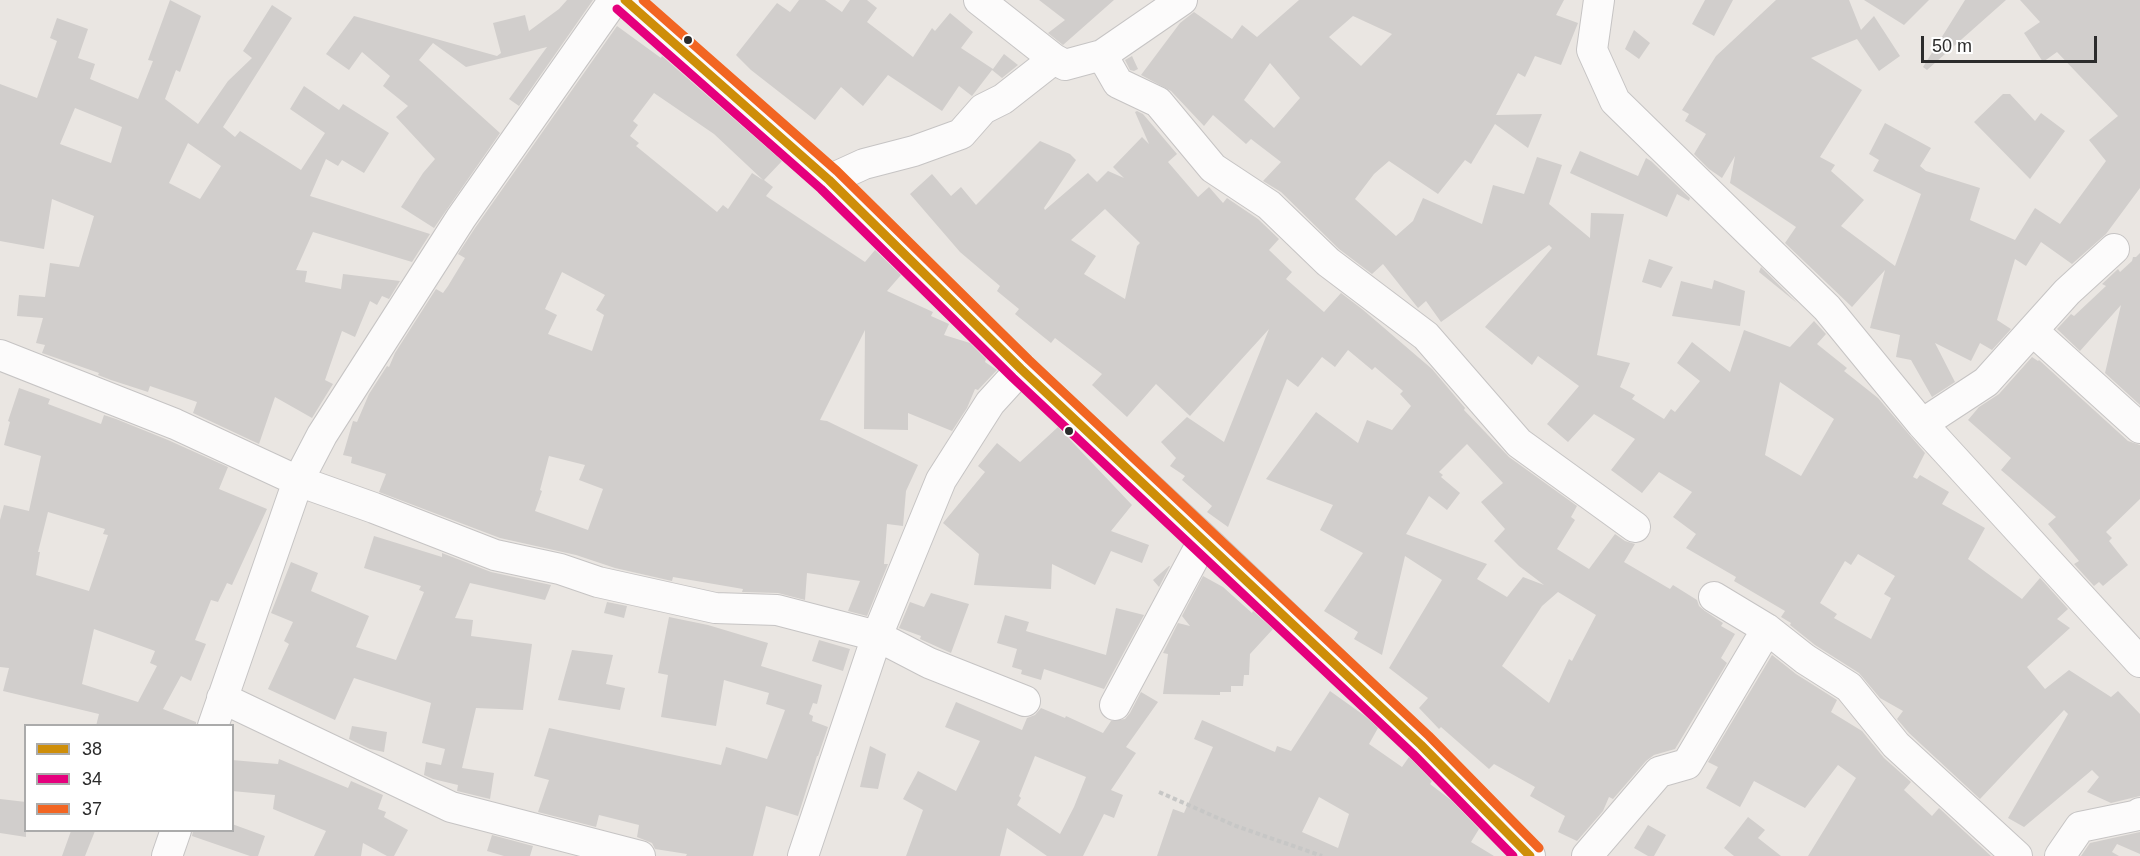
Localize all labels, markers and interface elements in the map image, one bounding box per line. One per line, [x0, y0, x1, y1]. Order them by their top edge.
scale bar [1924, 24, 2100, 62]
unlabelled marker [682, 34, 694, 46]
text: 50 m [1932, 36, 1972, 56]
unlabelled marker [1063, 425, 1075, 437]
legend [24, 724, 234, 832]
text: 38 [82, 739, 102, 759]
text: 34 [82, 769, 102, 789]
text: 37 [82, 799, 102, 819]

